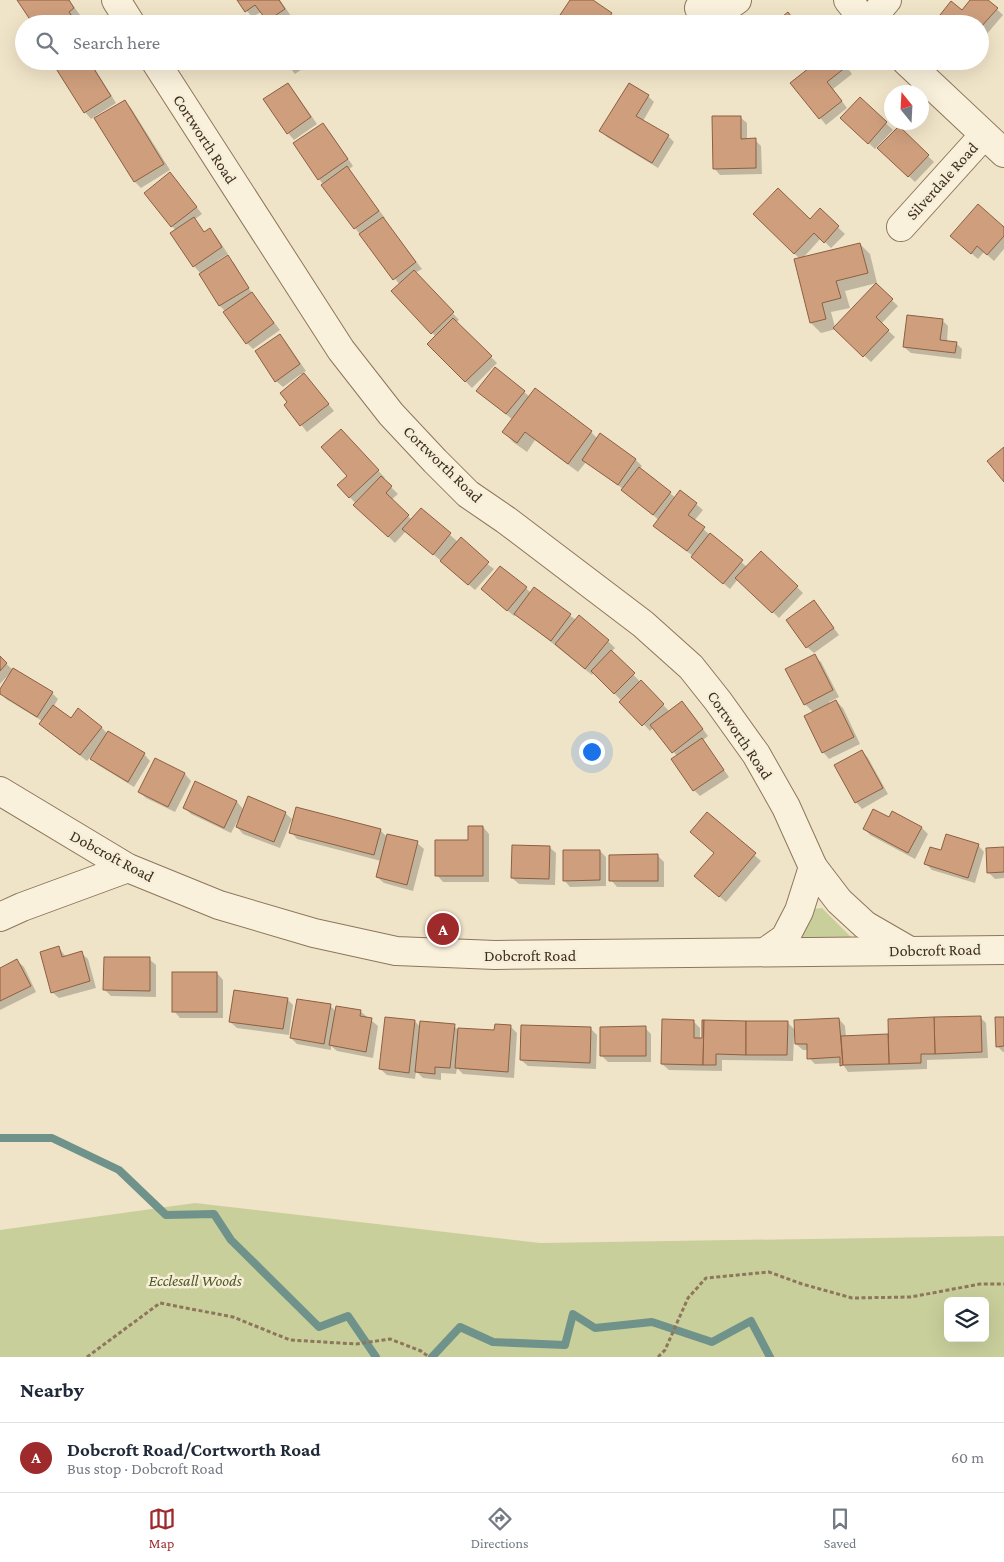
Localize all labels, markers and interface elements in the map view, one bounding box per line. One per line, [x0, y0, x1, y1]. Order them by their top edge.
search box [15, 15, 989, 70]
icon: search [33, 29, 61, 57]
text: Search here [73, 32, 160, 53]
north arrow [884, 85, 929, 130]
street label: Cortworth Road [170, 91, 240, 187]
street label: Silverdale Road [903, 138, 981, 223]
street label: Cortworth Road [400, 422, 486, 506]
street label: Cortworth Road [704, 688, 776, 783]
your location [579, 739, 605, 765]
street label: Dobcroft Road [67, 827, 157, 885]
pin: A [427, 910, 459, 948]
street label: Dobcroft Road [889, 941, 982, 959]
street label: Dobcroft Road [484, 947, 577, 964]
park label: Ecclesall Woods [148, 1272, 242, 1289]
map controls [944, 1297, 989, 1342]
button: layers [944, 1297, 989, 1342]
text: Nearby [20, 1378, 84, 1402]
text: Dobcroft Road/Cortworth Road [67, 1439, 321, 1460]
text: A [31, 1449, 41, 1466]
text: 60 m [951, 1449, 984, 1466]
text: Bus stop · Dobcroft Road [67, 1460, 223, 1477]
tab: Map [148, 1505, 176, 1551]
tab: Directions [471, 1505, 529, 1551]
tab: Saved [824, 1505, 856, 1551]

